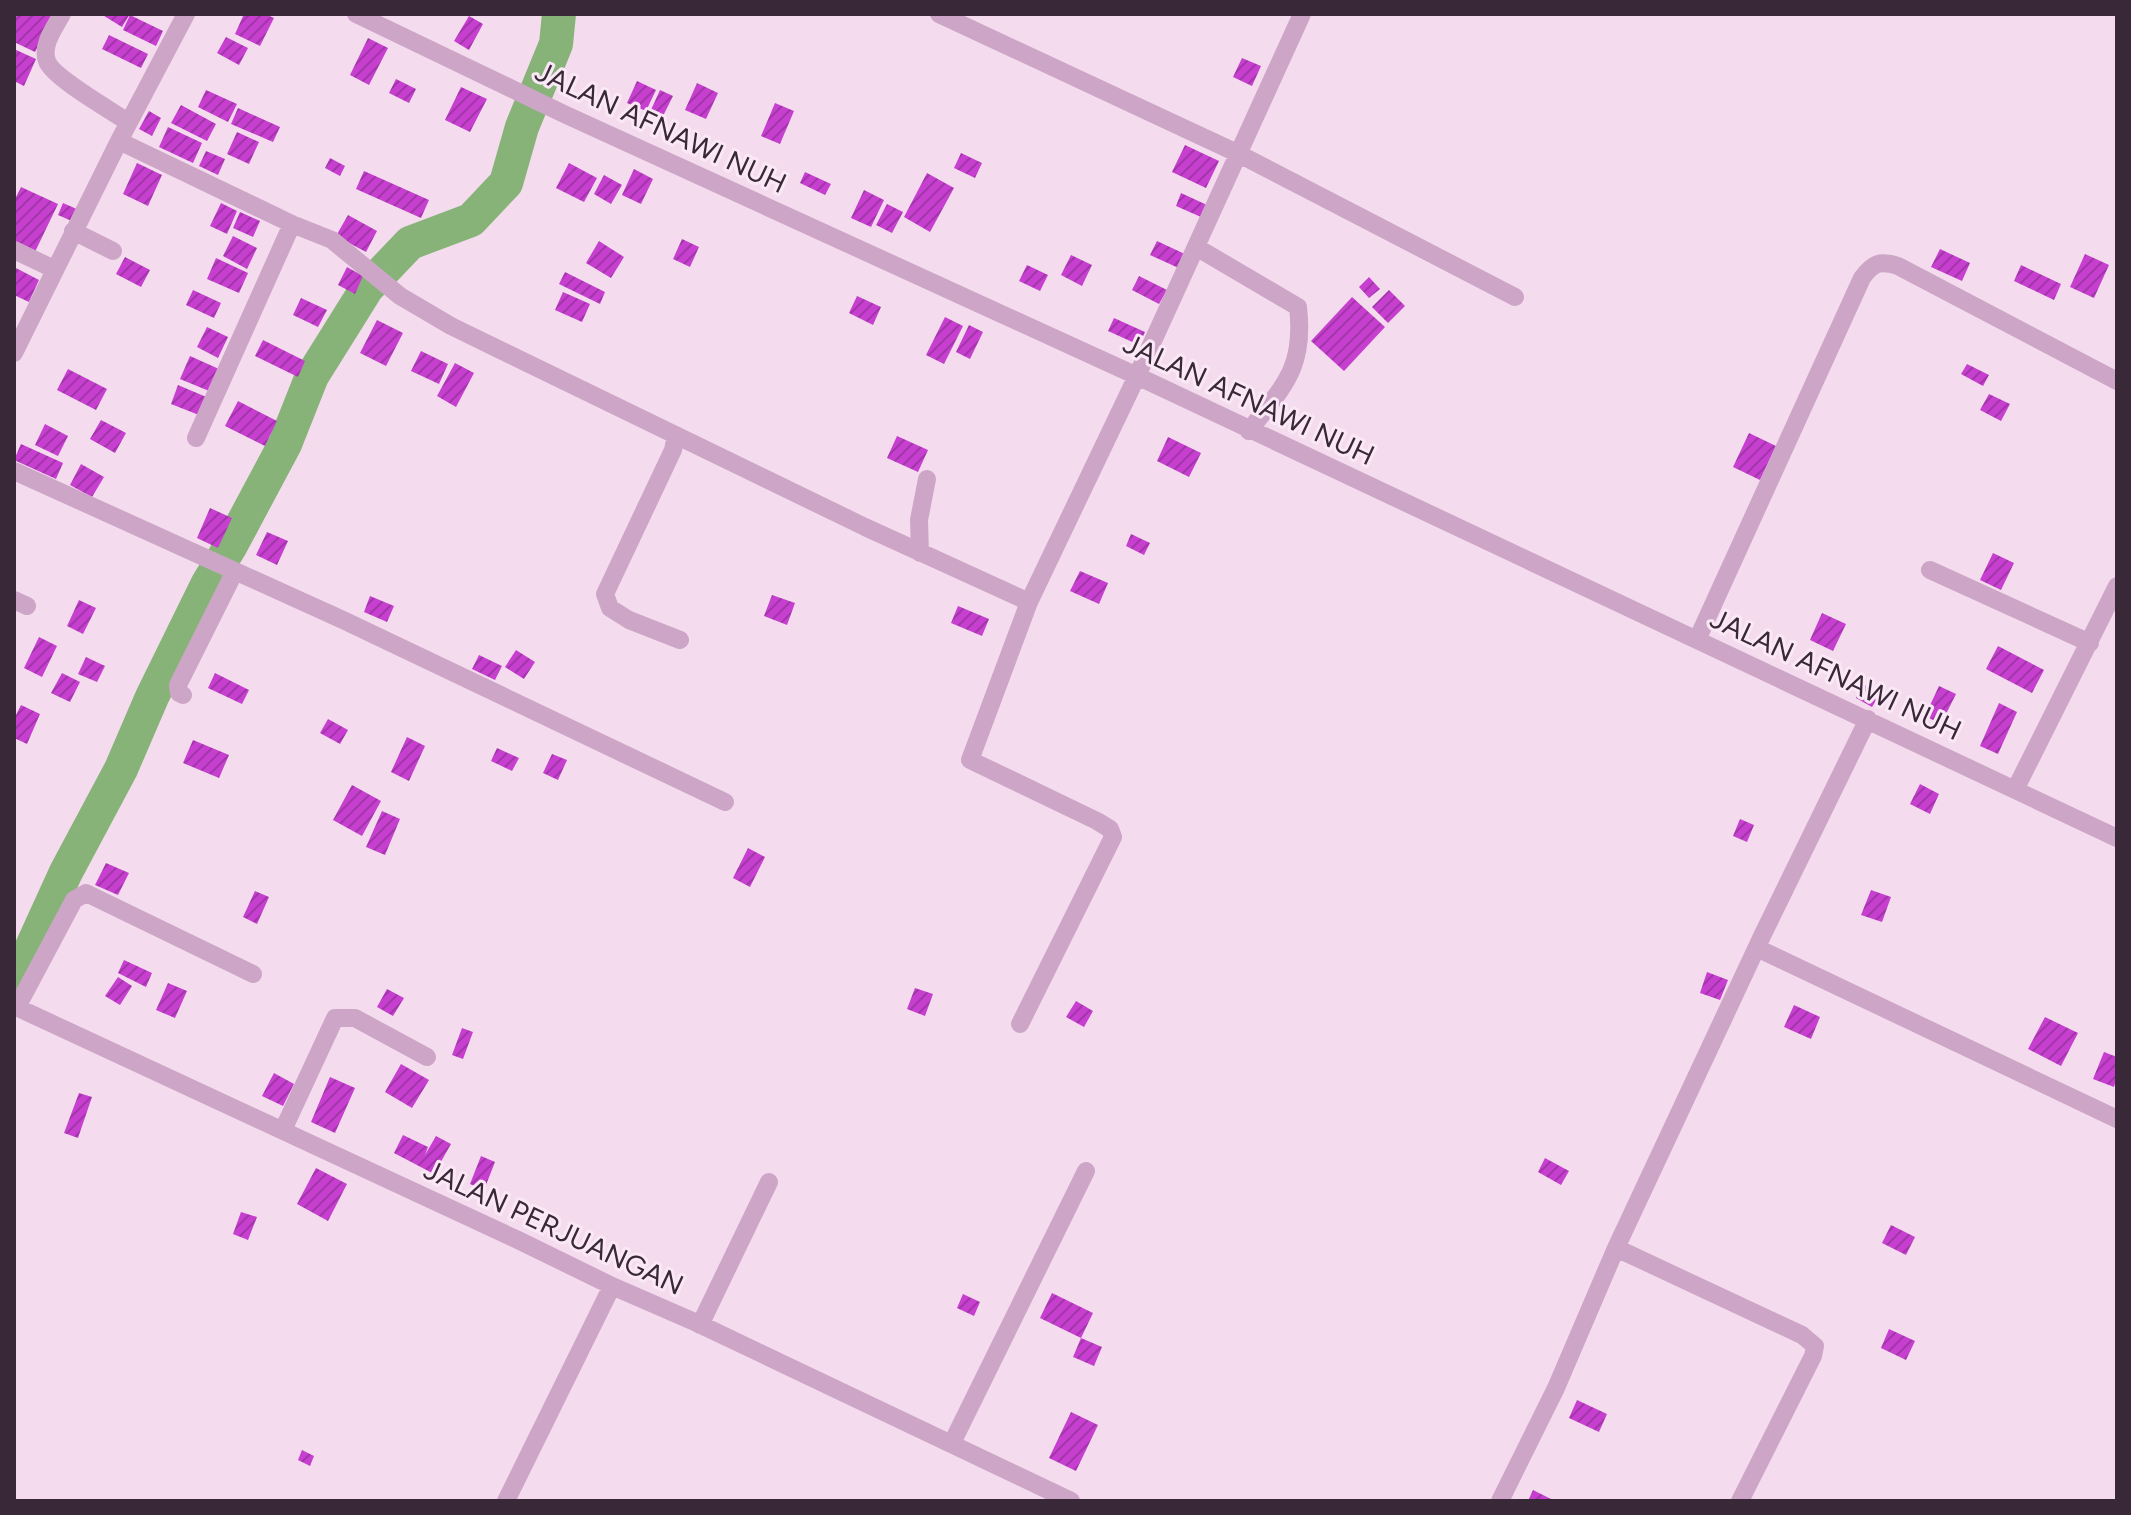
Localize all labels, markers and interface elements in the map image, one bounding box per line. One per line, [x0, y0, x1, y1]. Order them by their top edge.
street label: JALAN AFNAWI NUH [530, 54, 792, 200]
street label: JALAN AFNAWI NUH [1118, 326, 1380, 472]
street label: JALAN AFNAWI NUH [1705, 601, 1967, 747]
street label: JALAN PERJUANGAN [419, 1152, 689, 1302]

